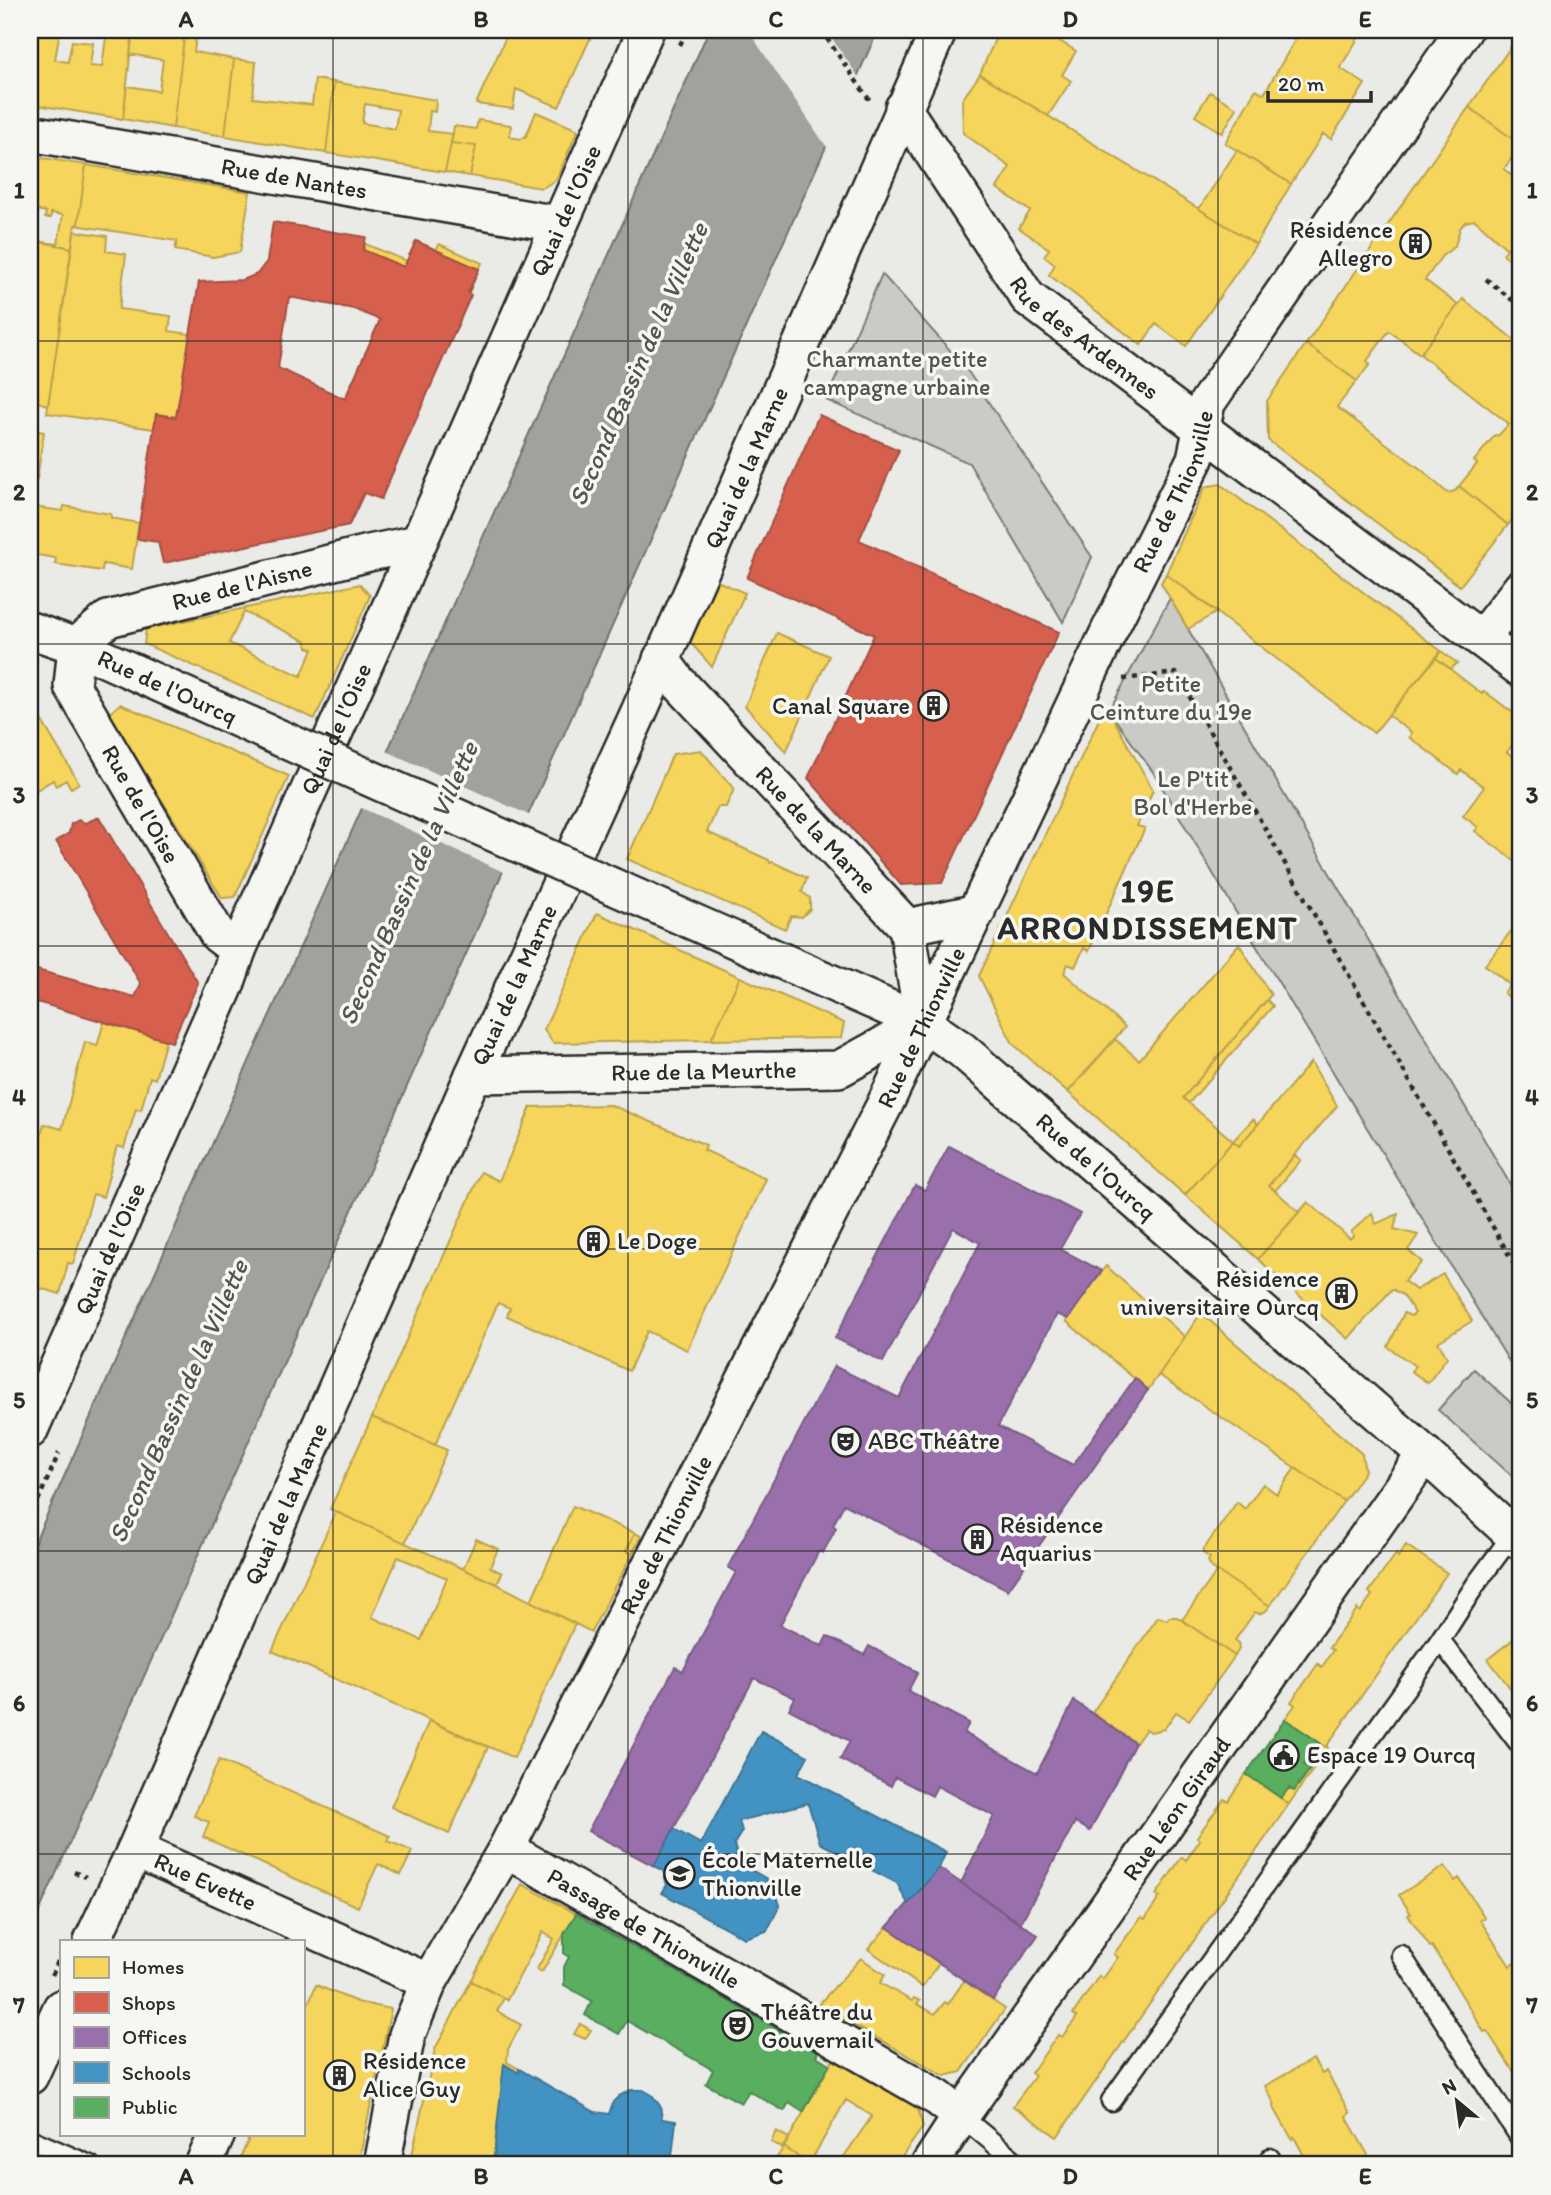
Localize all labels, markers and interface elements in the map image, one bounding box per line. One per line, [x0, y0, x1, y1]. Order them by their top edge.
text: A [178, 5, 194, 33]
text: B [474, 5, 489, 33]
text: C [769, 5, 784, 33]
text: D [1062, 5, 1078, 33]
text: E [1359, 5, 1372, 33]
scale bar [1268, 60, 1371, 104]
text: 20 m [1278, 71, 1325, 96]
street label: Quai de l'Oise [524, 140, 607, 281]
street label: Rue de Nantes [219, 151, 369, 205]
text: 1 [14, 176, 25, 204]
text: 1 [1527, 176, 1538, 204]
place label: Résidence Allegro [1290, 215, 1393, 272]
water label: Second Bassin de la Villette [561, 216, 716, 510]
building icon: Résidence Allegro [1399, 227, 1433, 261]
street label: Rue des Ardennes [1004, 270, 1165, 406]
park label: Charmante petite campagne urbaine [803, 344, 991, 401]
street label: Quai de la Marne [698, 382, 794, 553]
street label: Rue de Thionville [1126, 408, 1219, 577]
text: 2 [13, 478, 26, 506]
text: 2 [1526, 478, 1539, 506]
street label: Rue de l'Aisne [169, 553, 315, 616]
street label: Rue de l'Ourcq [93, 643, 242, 731]
street label: Quai de l'Oise [294, 658, 377, 799]
park label: Petite Ceinture du 19e [1090, 669, 1252, 726]
building icon: Canal Square [916, 689, 950, 723]
place label: Canal Square [772, 691, 910, 720]
water label: Second Bassin de la Villette [331, 735, 486, 1029]
street label: Rue de l'Oise [96, 739, 187, 868]
street label: Rue de la Marne [750, 759, 883, 900]
park label: Le P'tit Bol d'Herbe [1134, 764, 1252, 821]
text: 3 [13, 781, 26, 809]
text: 3 [1526, 781, 1539, 809]
district label: 19E ARRONDISSEMENT [996, 872, 1299, 947]
street label: Quai de la Marne [464, 900, 563, 1070]
street label: Rue de Thionville [870, 942, 971, 1112]
street label: Rue de la Meurthe [611, 1055, 797, 1087]
text: 4 [12, 1083, 26, 1111]
text: 4 [1525, 1083, 1539, 1111]
street label: Rue de l'Ourcq [1030, 1106, 1162, 1227]
street label: Quai de l'Oise [68, 1178, 151, 1319]
building icon: Le Doge [577, 1224, 611, 1258]
place label: Le Doge [617, 1226, 697, 1255]
water label: Second Bassin de la Villette [101, 1253, 256, 1547]
place label: Résidence universitaire Ourcq [1121, 1264, 1319, 1321]
building icon: Résidence universitaire Ourcq [1325, 1276, 1359, 1310]
text: 5 [13, 1386, 25, 1414]
text: 5 [1526, 1386, 1538, 1414]
street label: Quai de la Marne [237, 1418, 333, 1589]
theatre icon: ABC Théâtre [828, 1424, 862, 1458]
place label: ABC Théâtre [868, 1426, 1000, 1455]
street label: Rue de Thionville [613, 1450, 718, 1619]
place label: Résidence Aquarius [1000, 1510, 1103, 1567]
building icon: Résidence Aquarius [960, 1522, 994, 1556]
text: 6 [13, 1689, 25, 1717]
text: 6 [1526, 1689, 1538, 1717]
street label: Rue Léon Giraud [1116, 1731, 1237, 1886]
public building icon: Espace 19 Ourcq [1267, 1738, 1301, 1772]
place label: Espace 19 Ourcq [1307, 1740, 1476, 1769]
place label: École Maternelle Thionville [702, 1845, 873, 1902]
street label: Rue Evette [150, 1846, 261, 1917]
school or university icon: École Maternelle Thionville [662, 1857, 696, 1891]
street label: Passage de Thionville [542, 1861, 746, 1995]
legend [60, 1940, 304, 2136]
text: Homes [122, 1954, 184, 1979]
text: Shops [122, 1990, 176, 2015]
text: 7 [12, 1991, 25, 2019]
text: 7 [1525, 1991, 1538, 2019]
place label: Théâtre du Gouvernail [761, 1997, 874, 2054]
theatre icon: Théâtre du Gouvernail [721, 2009, 755, 2043]
text: Offices [122, 2024, 187, 2049]
place label: Résidence Alice Guy [363, 2046, 466, 2103]
building icon: Résidence Alice Guy [323, 2058, 357, 2092]
text: Schools [122, 2060, 191, 2085]
north arrow [1422, 2066, 1492, 2136]
text: N [1438, 2073, 1460, 2100]
text: Public [122, 2094, 178, 2119]
text: A [178, 2162, 194, 2190]
text: B [474, 2162, 489, 2190]
text: C [769, 2162, 784, 2190]
text: D [1062, 2162, 1078, 2190]
text: E [1359, 2162, 1372, 2190]

